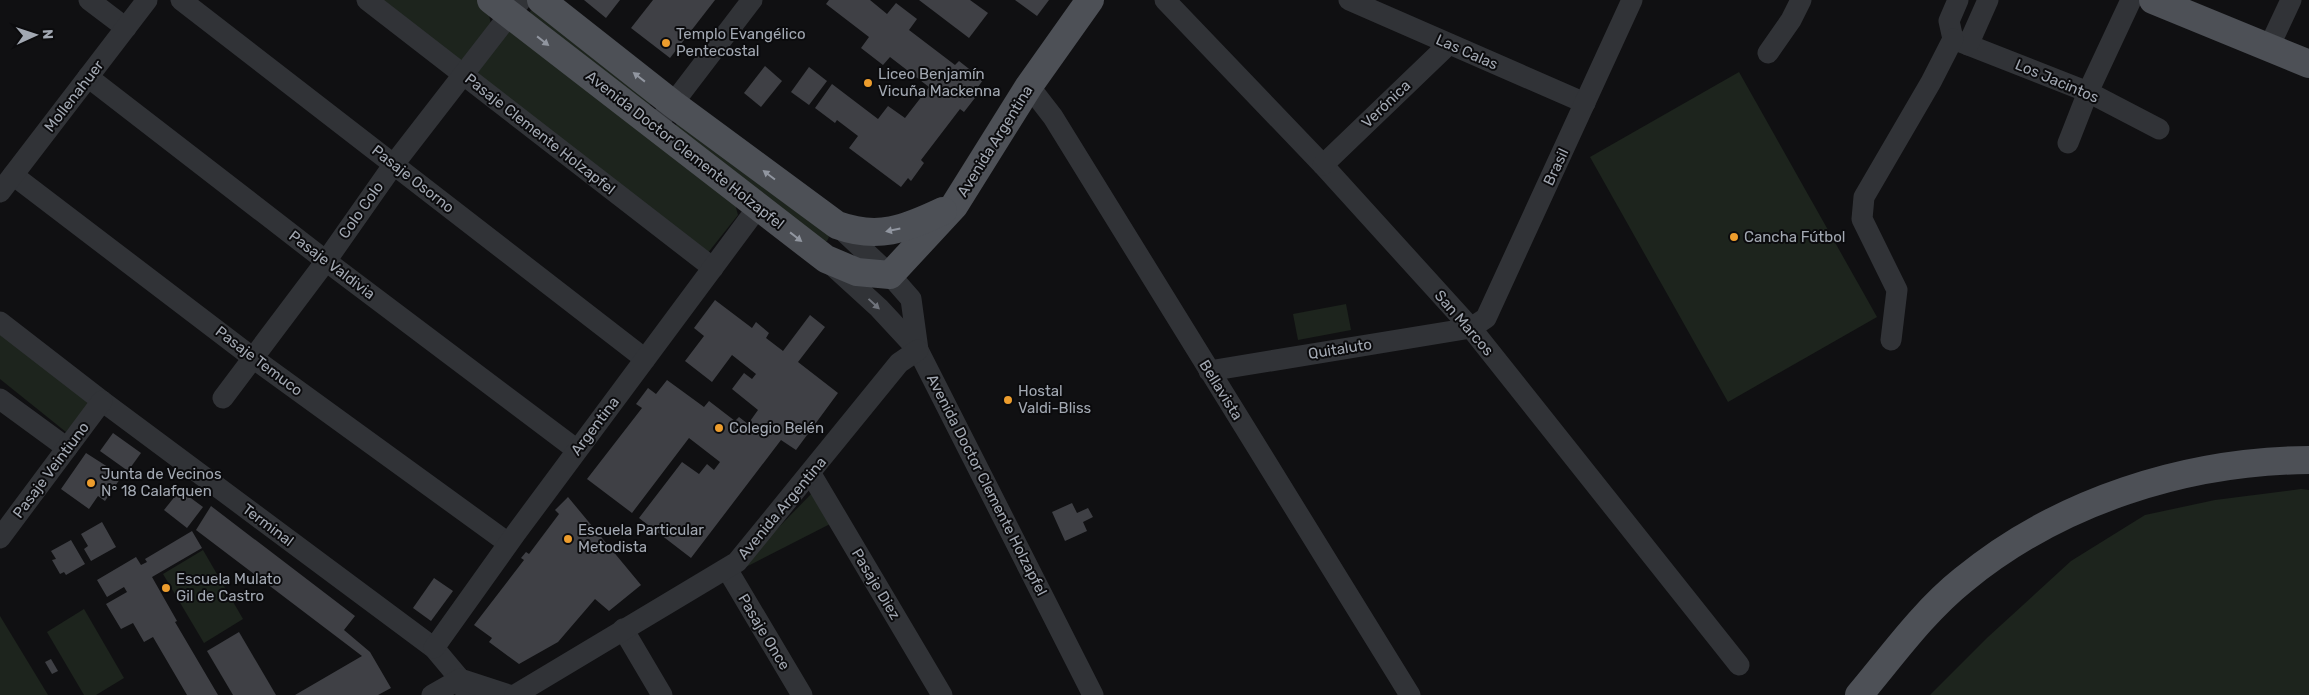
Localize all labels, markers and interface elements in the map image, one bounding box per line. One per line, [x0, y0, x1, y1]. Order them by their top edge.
north arrow [10, 10, 60, 60]
place label: Templo Evangélico Pentecostal [676, 25, 806, 60]
text: N [39, 29, 56, 40]
street label: Las Calas [1433, 30, 1501, 74]
one-way arrow [536, 35, 549, 46]
marker: Templo Evangélico Pentecostal [660, 37, 672, 49]
street label: Los Jacintos [2013, 55, 2102, 107]
street label: Mollenahuer [40, 56, 108, 135]
place label: Liceo Benjamín Vicuña Mackenna [878, 65, 1000, 100]
street label: Avenida Doctor Clemente Holzapfel [582, 67, 788, 233]
street label: Pasaje Clemente Holzapfel [461, 70, 619, 198]
one-way arrow [633, 72, 646, 83]
street label: Verónica [1358, 76, 1414, 132]
marker: Liceo Benjamín Vicuña Mackenna [862, 77, 874, 89]
street label: Avenida Argentina [953, 82, 1037, 200]
street label: Pasaje Osorno [368, 141, 458, 217]
street label: Brasil [1540, 146, 1572, 188]
one-way arrow [762, 170, 776, 180]
street label: Colo Colo [335, 178, 387, 242]
street label: Pasaje Valdivia [285, 227, 379, 303]
one-way arrow [884, 227, 900, 235]
place label: Cancha Fútbol [1744, 228, 1845, 246]
one-way arrow [789, 231, 802, 242]
marker: Cancha Fútbol [1728, 231, 1740, 243]
street label: San Marcos [1431, 287, 1497, 360]
one-way arrow [868, 298, 880, 310]
street label: Pasaje Temuco [212, 322, 306, 400]
street label: Quitaluto [1307, 335, 1373, 363]
street label: Bellavista [1195, 357, 1247, 423]
street label: Avenida Doctor Clemente Holzapfel [923, 371, 1051, 599]
place label: Hostal Valdi-Bliss [1018, 382, 1092, 417]
street label: Argentina [567, 393, 623, 459]
marker: Hostal Valdi-Bliss [1002, 394, 1014, 406]
street label: Pasaje Veintiuno [9, 418, 93, 522]
place label: Colegio Belén [729, 419, 824, 437]
marker: Colegio Belén [713, 422, 725, 434]
street label: Avenida Argentina [734, 453, 830, 563]
place label: Junta de Vecinos N° 18 Calafquen [101, 465, 222, 500]
marker: Junta de Vecinos N° 18 Calafquen [85, 477, 97, 489]
street label: Terminal [239, 500, 297, 550]
place label: Escuela Particular Metodista [578, 521, 704, 556]
marker: Escuela Particular Metodista [562, 533, 574, 545]
street label: Pasaje Diez [848, 545, 904, 623]
place label: Escuela Mulato Gil de Castro [176, 570, 281, 605]
marker: Escuela Mulato Gil de Castro [160, 582, 172, 594]
street label: Pasaje Once [734, 591, 794, 673]

